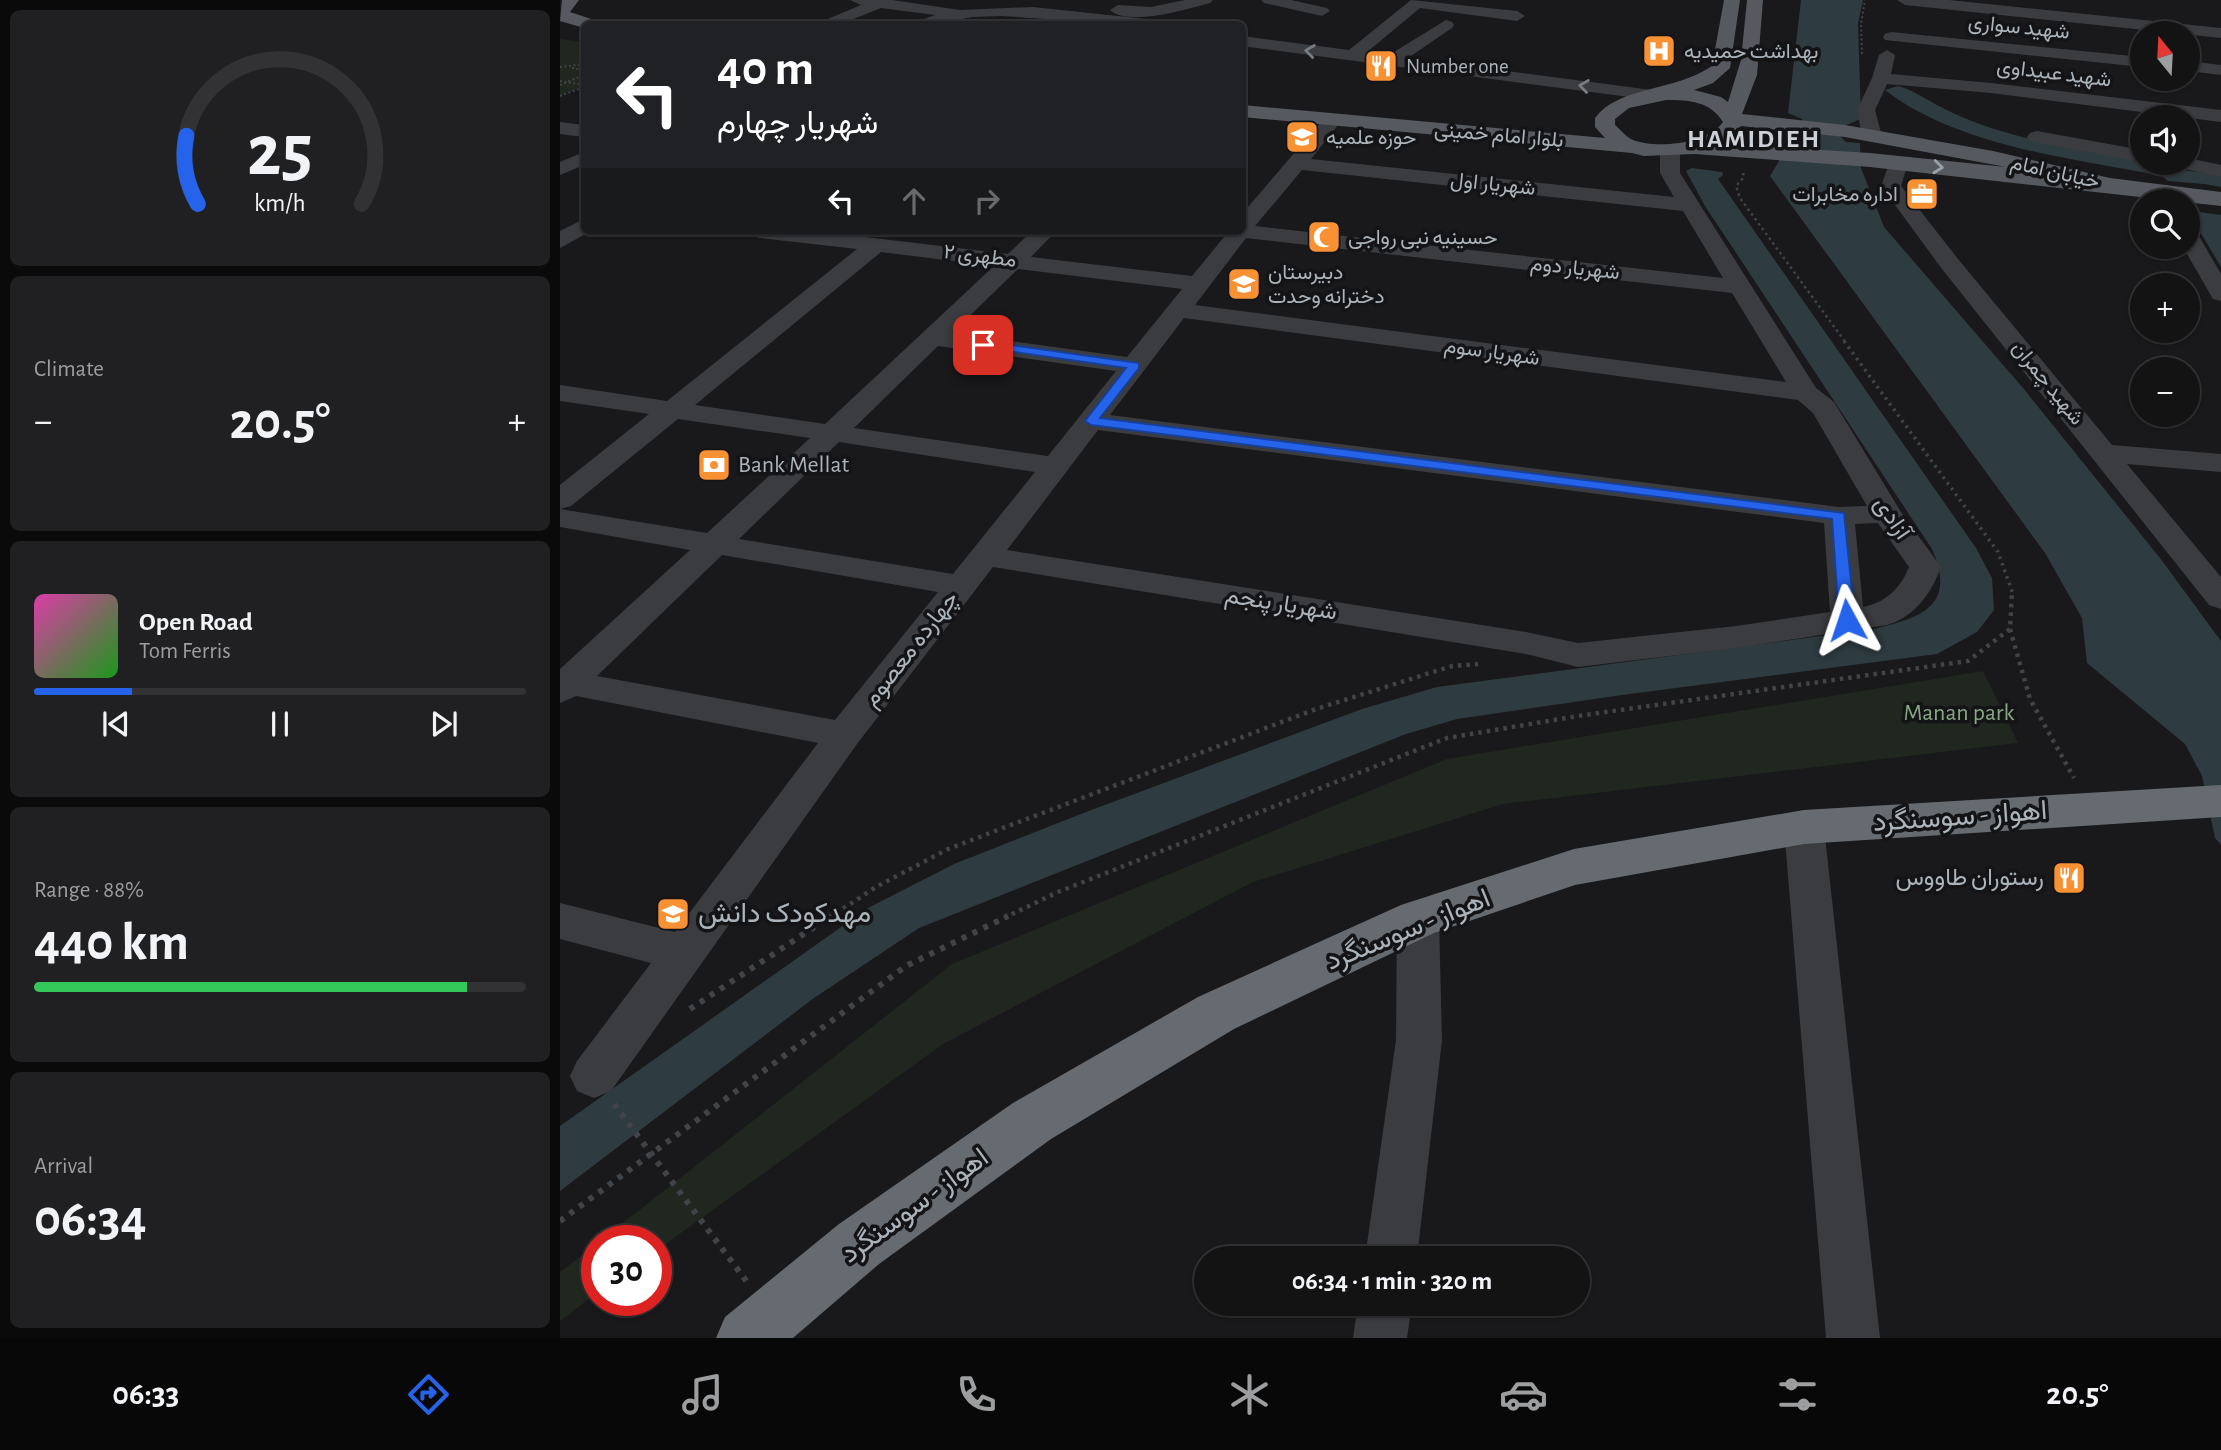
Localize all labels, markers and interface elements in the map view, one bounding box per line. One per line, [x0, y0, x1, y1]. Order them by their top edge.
street label: شهید سواری [1967, 11, 2071, 45]
north arrow [2130, 21, 2200, 91]
map controls [2130, 21, 2200, 427]
hospital icon: بهداشت حمیدیه [1640, 32, 1678, 70]
place label: بهداشت حمیدیه [1684, 41, 1819, 64]
one-way arrow [1304, 43, 1316, 58]
text: 40 m [717, 45, 814, 94]
restaurant icon: Number one [1362, 47, 1400, 85]
icon: left [602, 49, 693, 140]
place label: Number one [1406, 56, 1509, 77]
street label: شهید عبیداوی [1995, 56, 2113, 92]
one-way arrow [1578, 78, 1590, 93]
button: sound [2130, 105, 2200, 175]
text: شهریار چهارم [717, 107, 878, 139]
text: 25 [247, 116, 313, 189]
school or university icon: حوزه علمیه [1283, 118, 1321, 156]
street label: بلوار امام خمینی [1433, 119, 1565, 154]
district label: HAMIDIEH [1687, 126, 1821, 152]
place label: حوزه علمیه [1326, 127, 1416, 150]
street label: خیابان امام [2008, 152, 2102, 195]
one-way arrow [1933, 159, 1944, 174]
street label: شهریار اول [1449, 169, 1537, 201]
office icon: اداره مخابرات [1903, 175, 1941, 213]
icon: left [822, 182, 860, 220]
icon: ahead [895, 182, 933, 220]
icon: right [968, 182, 1006, 220]
place label: اداره مخابرات [1792, 184, 1898, 207]
button: search [2130, 189, 2200, 259]
text: km/h [254, 191, 306, 216]
mosque icon: حسینیه نبی رواجی [1305, 218, 1343, 256]
place label: حسینیه نبی رواجی [1348, 227, 1498, 250]
street label: مطهری ۲ [942, 241, 1018, 273]
street label: شهریار دوم [1529, 253, 1621, 286]
place label: دبیرستان دخترانه وحدت [1268, 262, 1384, 309]
school or university icon: دبیرستان دخترانه وحدت [1225, 265, 1263, 303]
button: + [2130, 273, 2200, 343]
pin [953, 315, 1013, 375]
icon: arrive [964, 326, 1002, 364]
street label: شهریار سوم [1442, 335, 1541, 372]
street label: شهید چمران [2006, 337, 2088, 431]
button: − [2130, 357, 2200, 427]
text: Climate [34, 358, 104, 381]
text: 20.5° [229, 396, 331, 448]
text: − [34, 403, 52, 441]
text: + [508, 403, 526, 441]
bank icon: Bank Mellat [695, 446, 733, 484]
place label: Bank Mellat [738, 453, 849, 477]
street label: آزادی [1867, 492, 1917, 547]
street label: شهریار پنجم [1223, 583, 1339, 628]
position arrow [1810, 583, 1884, 657]
street label: چهارده معصوم [859, 587, 966, 713]
text: Open Road [139, 609, 253, 635]
text: Tom Ferris [139, 640, 231, 663]
park label: Manan park [1904, 701, 2015, 725]
icon: previous [97, 705, 135, 743]
icon: pause [261, 705, 299, 743]
icon: next [425, 705, 463, 743]
street label: اهواز - سوسنگرد [1872, 796, 2048, 839]
restaurant icon: رستوران طاووس [2050, 859, 2088, 897]
place label: رستوران طاووس [1896, 866, 2044, 892]
text: Range · 88% [34, 879, 144, 902]
street label: اهواز - سوسنگرد [1321, 883, 1495, 978]
school or university icon: مهدکودک دانش [654, 895, 692, 933]
place label: مهدکودک دانش [698, 900, 871, 930]
text: 440 km [34, 917, 189, 969]
street label: اهواز - سوسنگرد [836, 1143, 995, 1270]
text: Arrival [34, 1155, 93, 1178]
text: 06:34 [34, 1193, 147, 1245]
speed limit sign: 30 [581, 1225, 672, 1316]
text: 06:34 · 1 min · 320 m [1292, 1268, 1492, 1294]
icon: directions [404, 1370, 453, 1419]
icon: music [678, 1370, 727, 1419]
icon: phone [952, 1370, 1001, 1419]
icon: climate [1225, 1370, 1274, 1419]
icon: car [1499, 1370, 1548, 1419]
icon: filters [1773, 1370, 1822, 1419]
text: 06:33 [112, 1378, 179, 1410]
text: 20.5° [2046, 1378, 2109, 1410]

